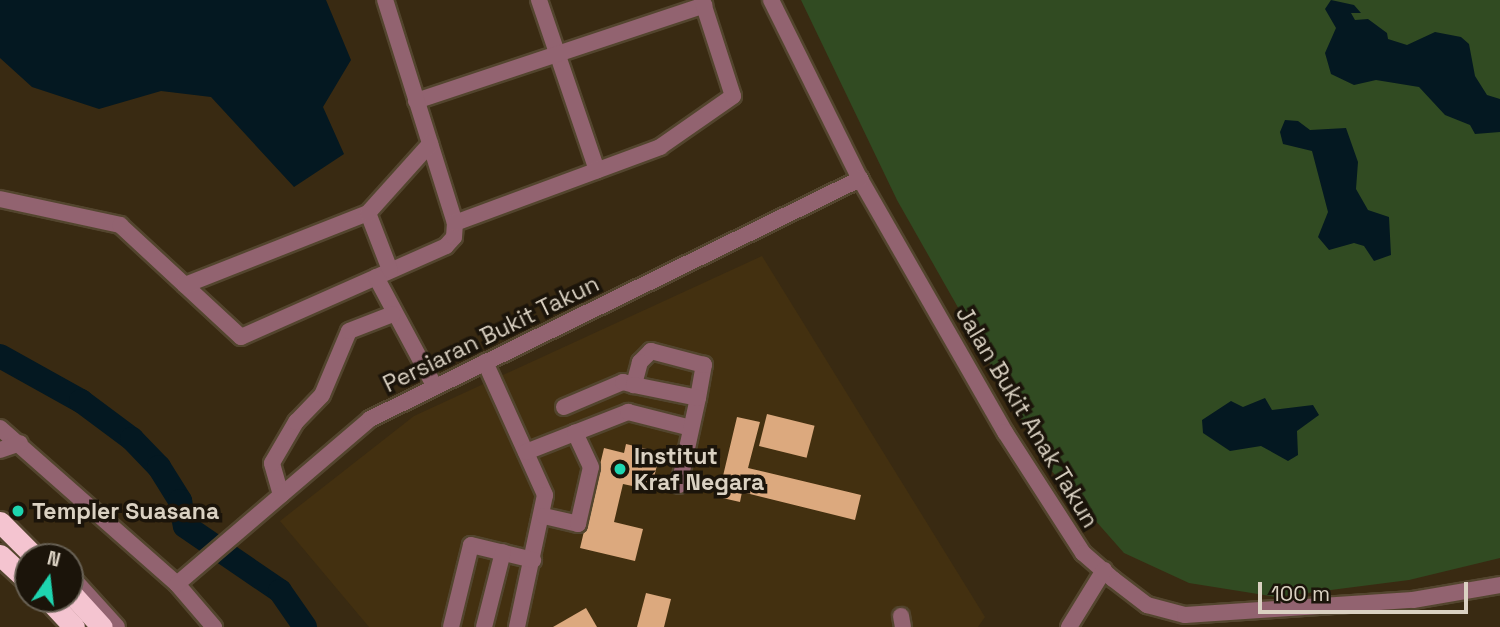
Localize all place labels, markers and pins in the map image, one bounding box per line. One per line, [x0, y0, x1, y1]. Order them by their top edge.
place label: Institut Kraf Negara [634, 442, 764, 496]
marker: Institut Kraf Negara [612, 461, 628, 477]
place label: Templer Suasana [32, 497, 219, 525]
marker: Templer Suasana [10, 503, 26, 519]

